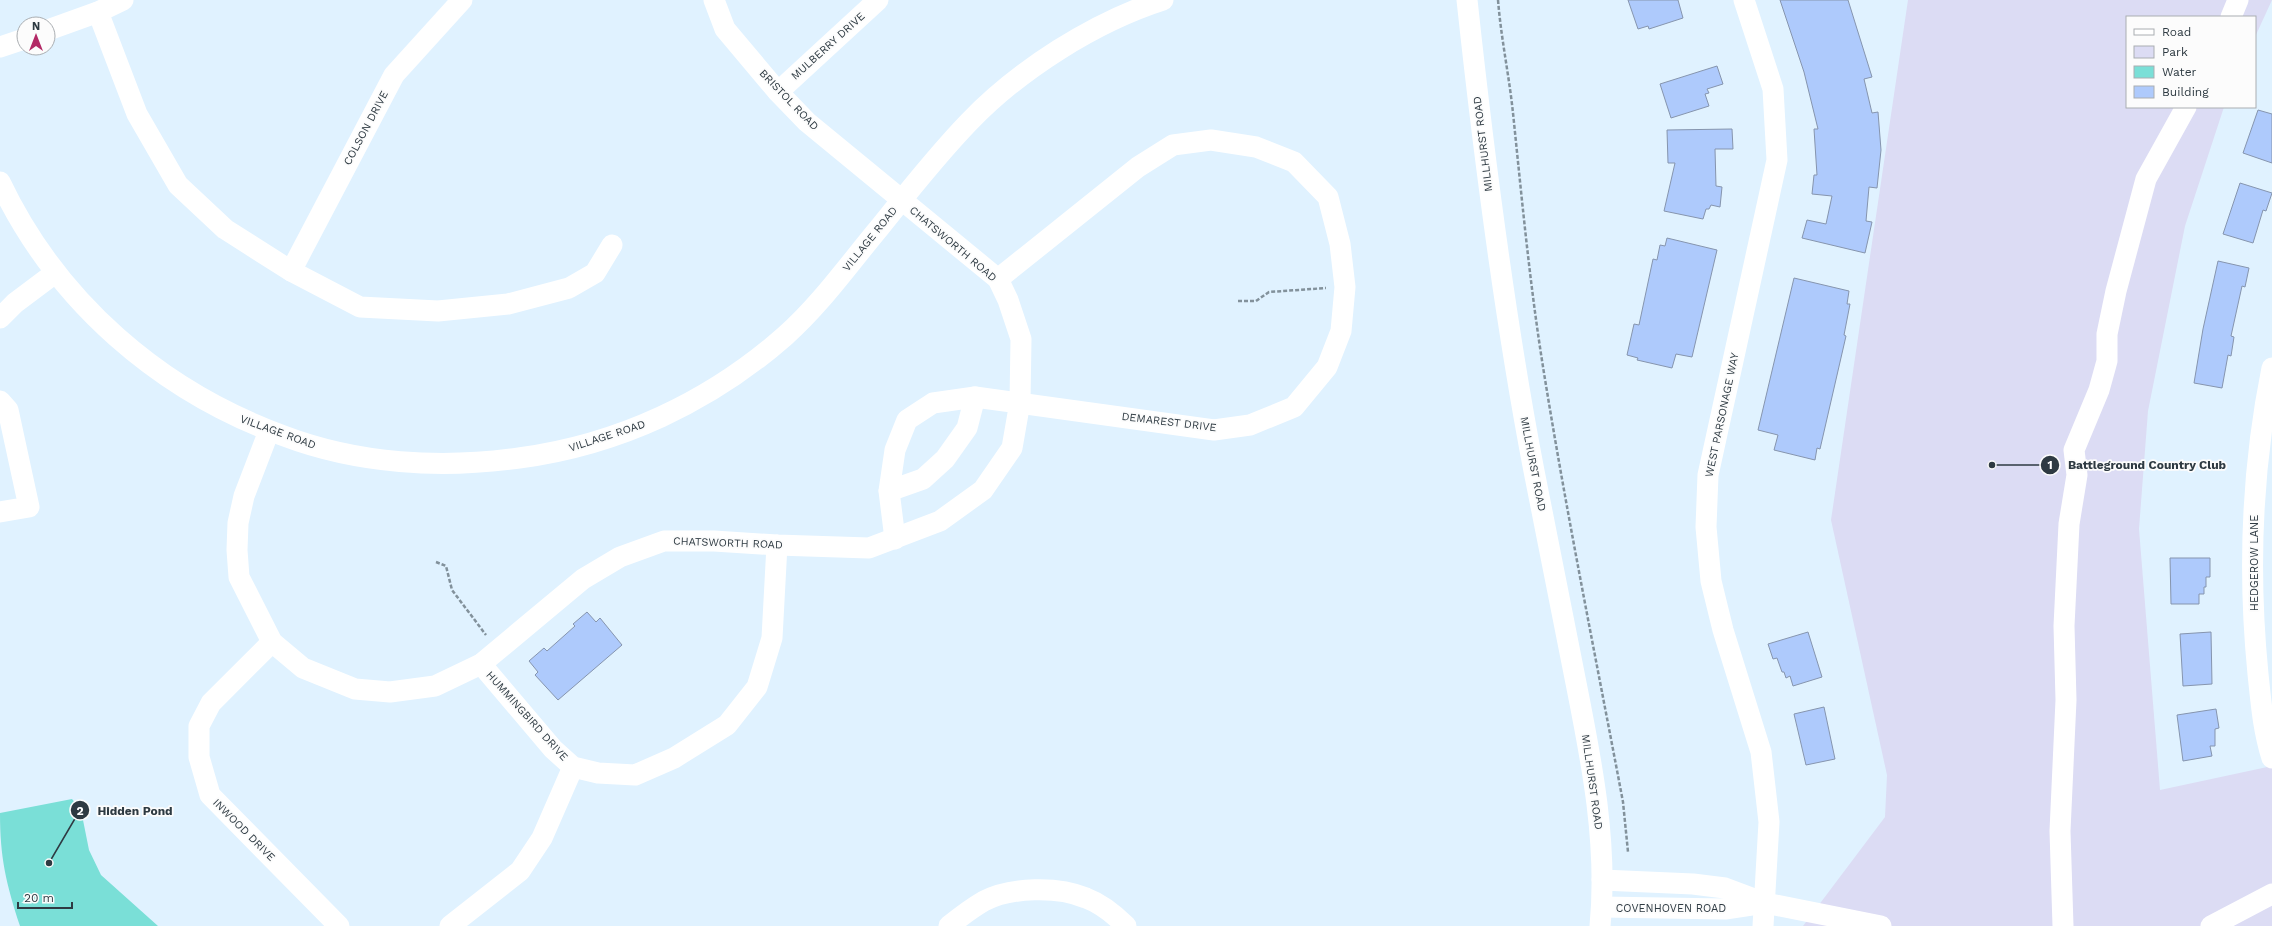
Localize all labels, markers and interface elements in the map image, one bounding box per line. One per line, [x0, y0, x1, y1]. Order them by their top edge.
street label: MULBERRY DRIVE [789, 10, 867, 82]
north arrow [16, 16, 56, 56]
legend [2126, 16, 2256, 108]
text: N [32, 20, 40, 33]
text: Road [2162, 25, 2191, 39]
text: Park [2162, 45, 2188, 59]
text: Water [2162, 65, 2197, 79]
street label: BRISTOL ROAD [757, 67, 821, 133]
text: Building [2162, 85, 2209, 99]
street label: COLSON DRIVE [341, 89, 391, 167]
street label: MILLHURST ROAD [1471, 95, 1495, 193]
street label: VILLAGE ROAD [840, 204, 900, 274]
street label: CHATSWORTH ROAD [907, 204, 999, 284]
street label: WEST PARSONAGE WAY [1702, 351, 1742, 478]
street label: DEMAREST DRIVE [1121, 410, 1217, 434]
street label: VILLAGE ROAD [238, 412, 318, 452]
street label: MILLHURST ROAD [1517, 416, 1549, 513]
street label: VILLAGE ROAD [567, 417, 647, 454]
callout: Battleground Country Club [2040, 453, 2234, 477]
text: 1 [2047, 458, 2053, 472]
text: Battleground Country Club [2068, 458, 2227, 472]
street label: HEDGEROW LANE [2248, 515, 2261, 611]
street label: CHATSWORTH ROAD [673, 535, 783, 551]
street label: HUMMINGBIRD DRIVE [483, 669, 571, 763]
street label: MILLHURST ROAD [1579, 733, 1605, 831]
street label: INWOOD DRIVE [210, 796, 278, 864]
callout: Hidden Pond [70, 798, 181, 822]
text: 2 [76, 804, 84, 818]
text: Hidden Pond [97, 804, 173, 818]
scale bar [18, 884, 72, 910]
text: 20 m [24, 891, 54, 905]
street label: COVENHOVEN ROAD [1616, 902, 1726, 915]

